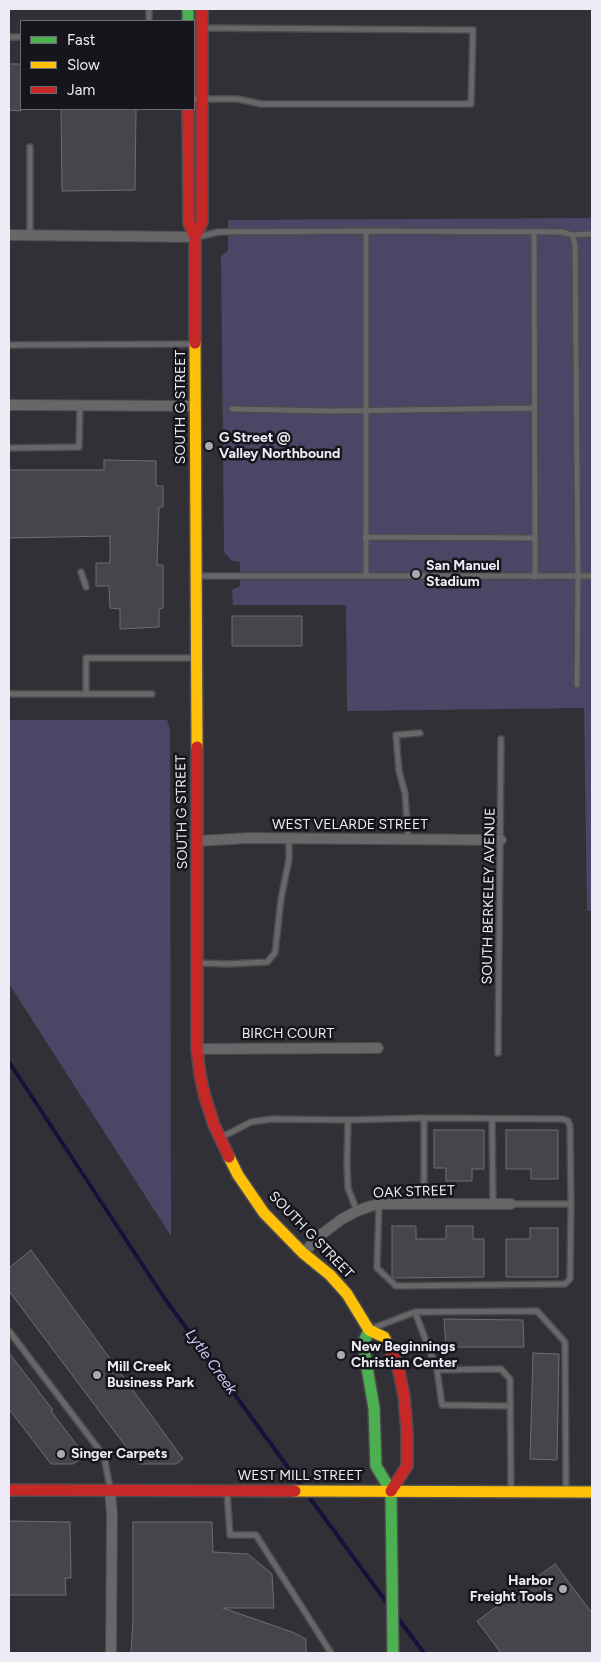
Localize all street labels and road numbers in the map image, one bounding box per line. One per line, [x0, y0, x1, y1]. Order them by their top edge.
street label: SOUTH G STREET [173, 350, 189, 464]
street label: SOUTH G STREET [173, 755, 191, 869]
street label: SOUTH BERKELEY AVENUE [479, 808, 499, 984]
street label: WEST VELARDE STREET [272, 817, 428, 833]
street label: BIRCH COURT [242, 1026, 334, 1042]
street label: OAK STREET [373, 1182, 455, 1202]
street label: SOUTH G STREET [265, 1188, 357, 1282]
street label: WEST MILL STREET [238, 1468, 362, 1484]

